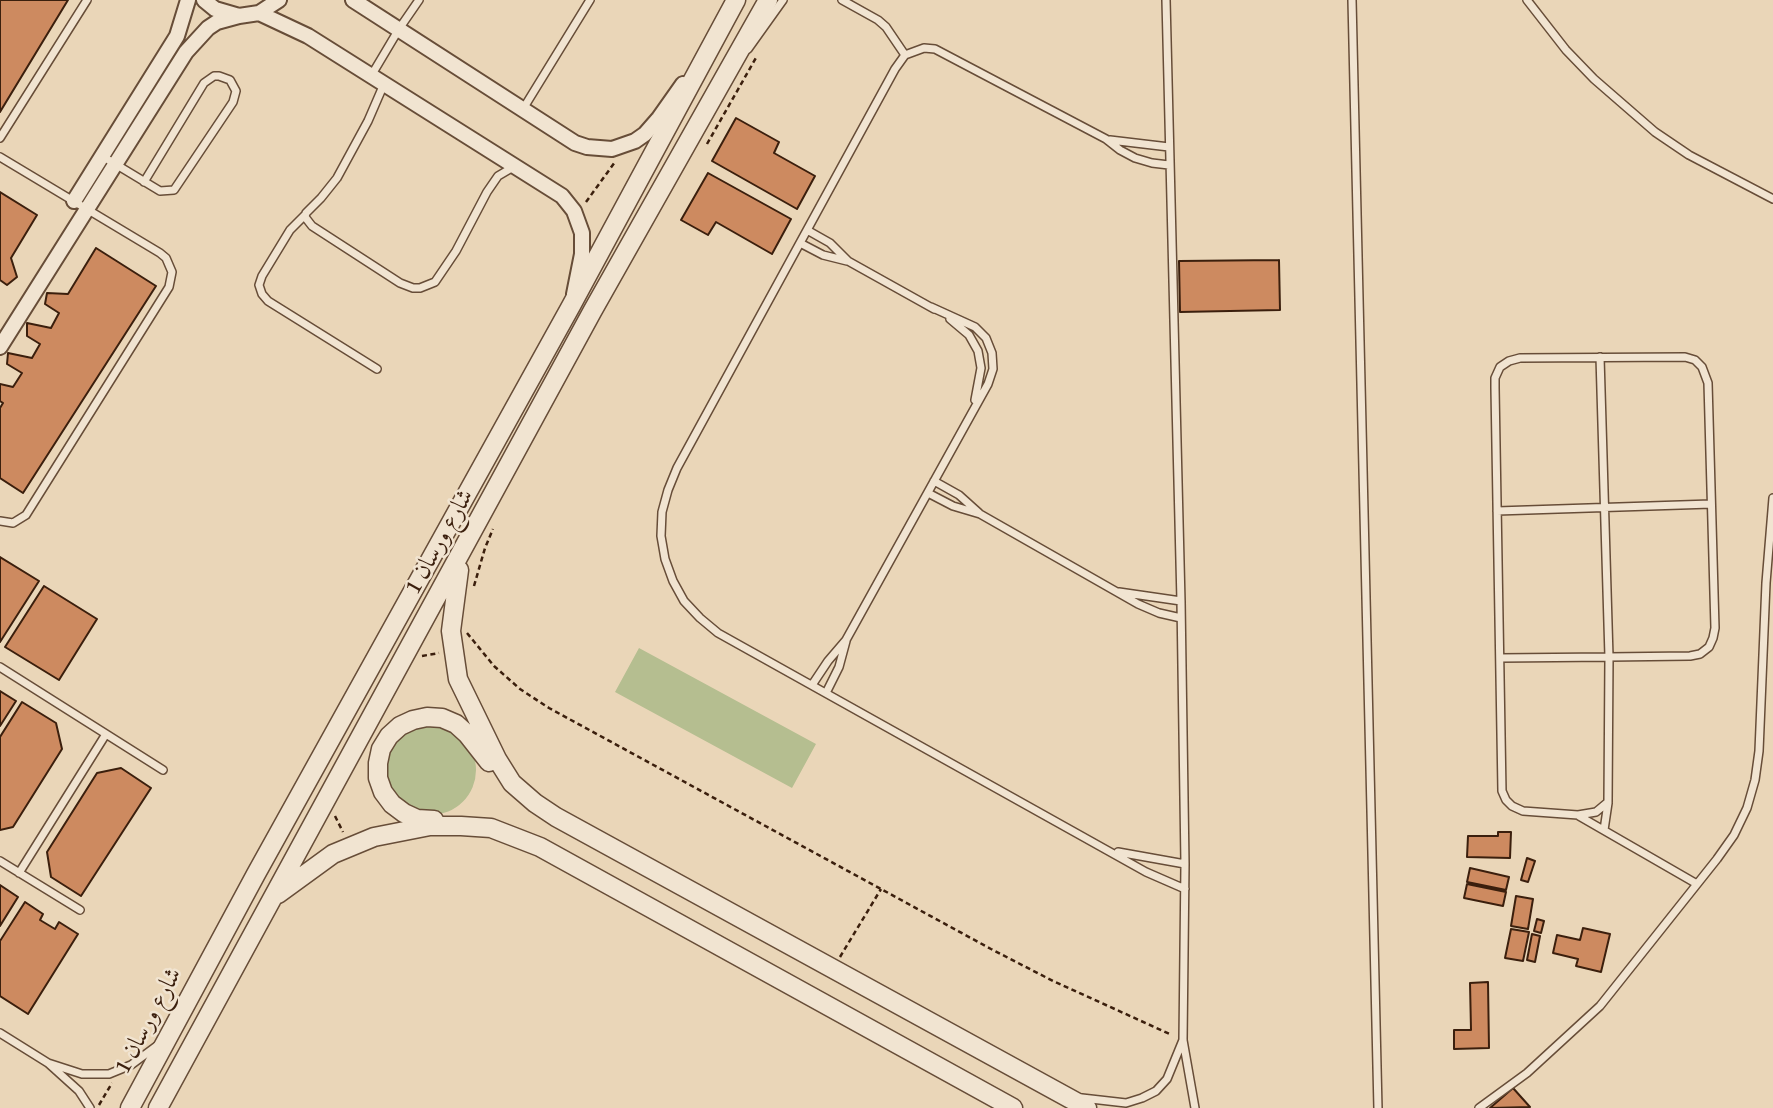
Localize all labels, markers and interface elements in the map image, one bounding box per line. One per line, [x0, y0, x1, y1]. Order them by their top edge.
street label: شارع ورسان 1 [399, 484, 481, 600]
street label: شارع ورسان 1 [109, 963, 189, 1079]

